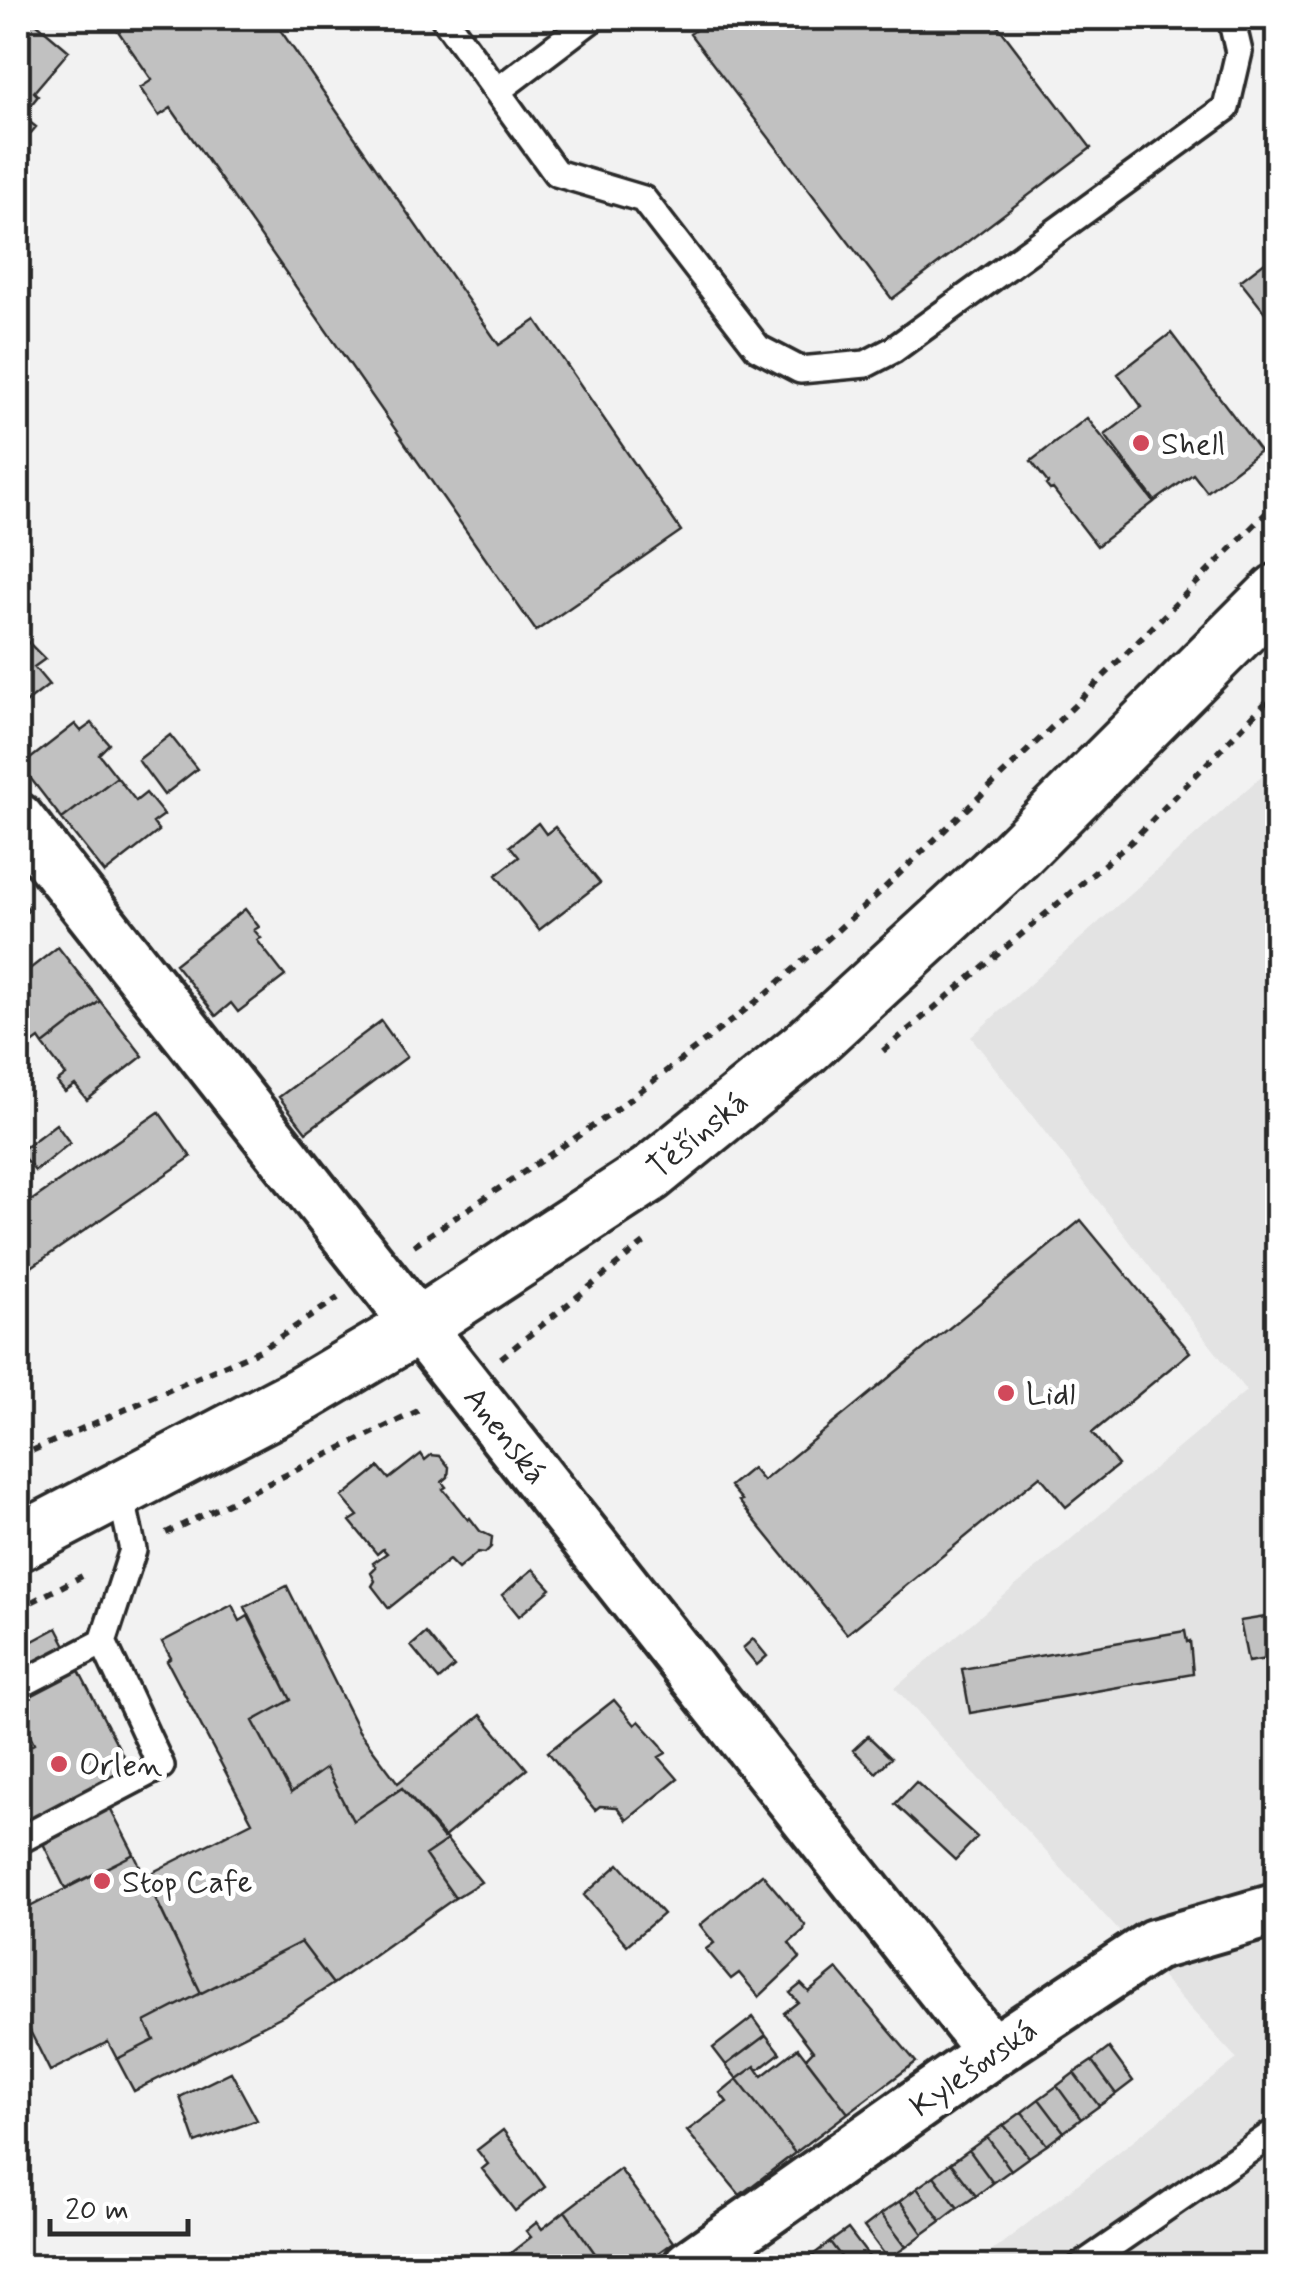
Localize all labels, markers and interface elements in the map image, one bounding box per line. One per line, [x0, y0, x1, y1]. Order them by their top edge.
place label: Shell [1161, 424, 1226, 466]
marker: Shell [1130, 432, 1152, 454]
street label: Těšínská [639, 1082, 758, 1189]
place label: Lidl [1026, 1374, 1075, 1416]
street label: Anenská [453, 1379, 556, 1494]
marker: Lidl [995, 1382, 1017, 1404]
place label: Orlen [79, 1745, 162, 1787]
marker: Orlen [48, 1753, 70, 1775]
place label: Stop Cafe [122, 1862, 253, 1904]
marker: Stop Cafe [91, 1870, 113, 1892]
street label: Kylešovská [902, 2010, 1046, 2128]
scale bar [50, 2174, 188, 2236]
text: 20 m [65, 2191, 129, 2230]

